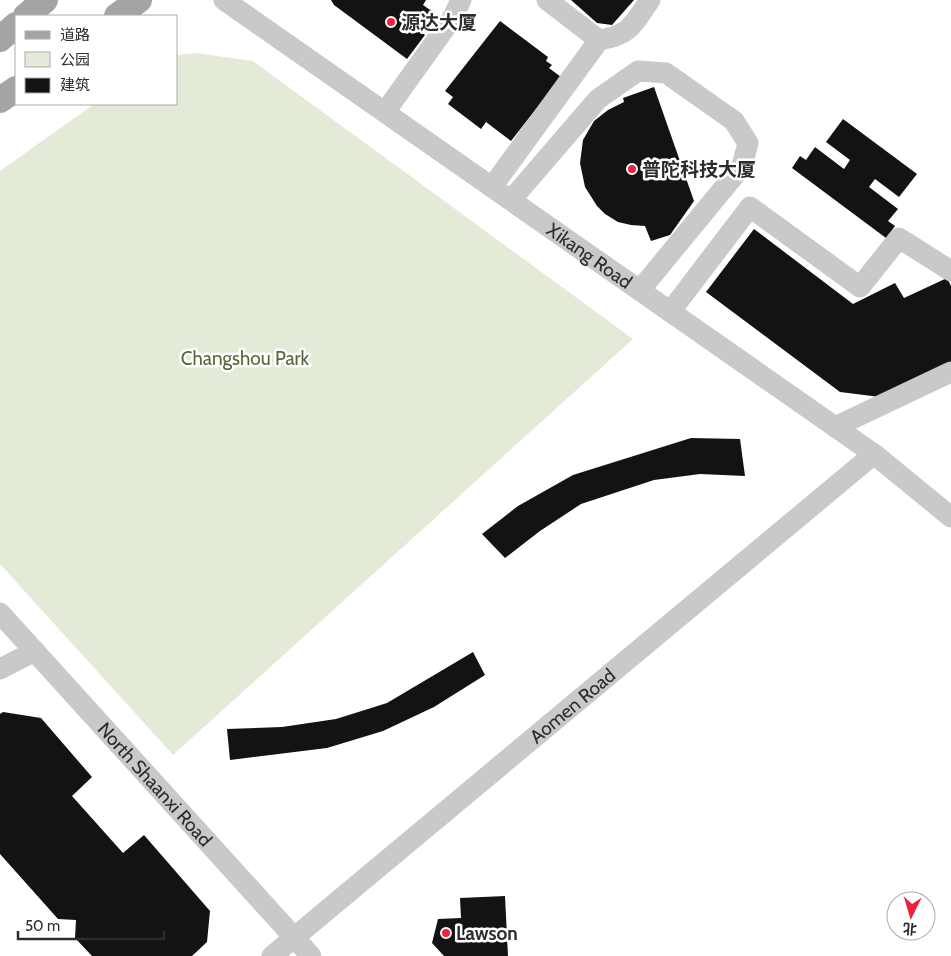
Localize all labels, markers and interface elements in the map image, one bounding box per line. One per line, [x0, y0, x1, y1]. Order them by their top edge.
place label: 源达大厦 [401, 11, 477, 34]
legend [15, 15, 178, 105]
marker: 源达大厦 [385, 16, 397, 28]
text: 道路 [60, 26, 90, 44]
text: 公园 [60, 51, 90, 69]
text: 建筑 [60, 76, 90, 94]
place label: 普陀科技大厦 [642, 158, 756, 181]
marker: 普陀科技大厦 [626, 163, 638, 175]
street label: Xikang Road [542, 218, 636, 294]
park label: Changshou Park [181, 347, 310, 370]
street label: Aomen Road [525, 664, 620, 748]
street label: North Shaanxi Road [93, 718, 217, 851]
north arrow [886, 891, 936, 941]
scale bar [18, 908, 164, 940]
text: 50 m [25, 917, 60, 935]
text: 北 [902, 919, 918, 939]
place label: Lawson [456, 922, 518, 945]
marker: Lawson [440, 927, 452, 939]

